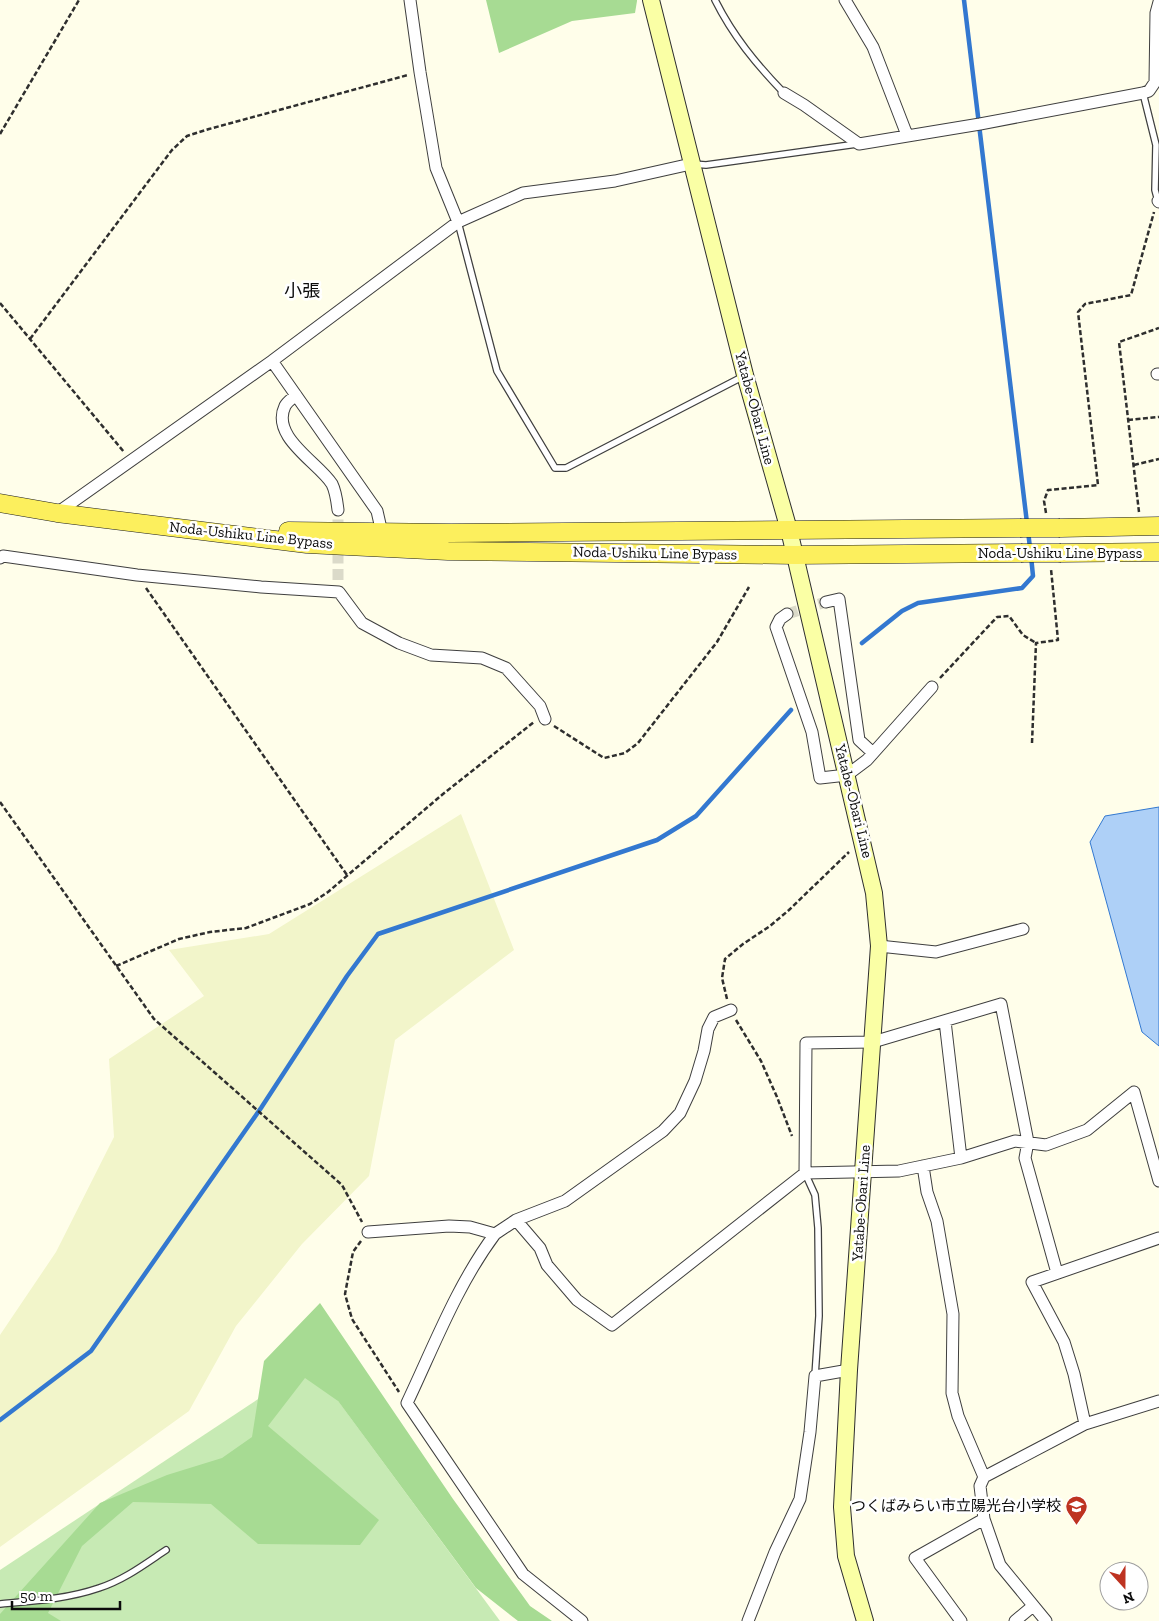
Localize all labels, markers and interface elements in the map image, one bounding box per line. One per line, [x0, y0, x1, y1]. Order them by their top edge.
district label: 小張 [284, 280, 320, 302]
street label: Yatabe-Obari Line [731, 348, 779, 467]
street label: Noda-Ushiku Line Bypass [168, 517, 334, 553]
street label: Noda-Ushiku Line Bypass [573, 543, 737, 563]
street label: Noda-Ushiku Line Bypass [978, 544, 1142, 562]
street label: Yatabe-Obari Line [831, 741, 877, 860]
street label: Yatabe-Obari Line [848, 1144, 874, 1263]
school or university icon: つくばみらい市立陽光台小学校 [1065, 1494, 1089, 1525]
place label: つくばみらい市立陽光台小学校 [851, 1497, 1061, 1515]
north arrow [1099, 1561, 1149, 1611]
scale bar [12, 1578, 120, 1610]
text: 50 m [20, 1587, 53, 1605]
text: N [1120, 1588, 1136, 1608]

